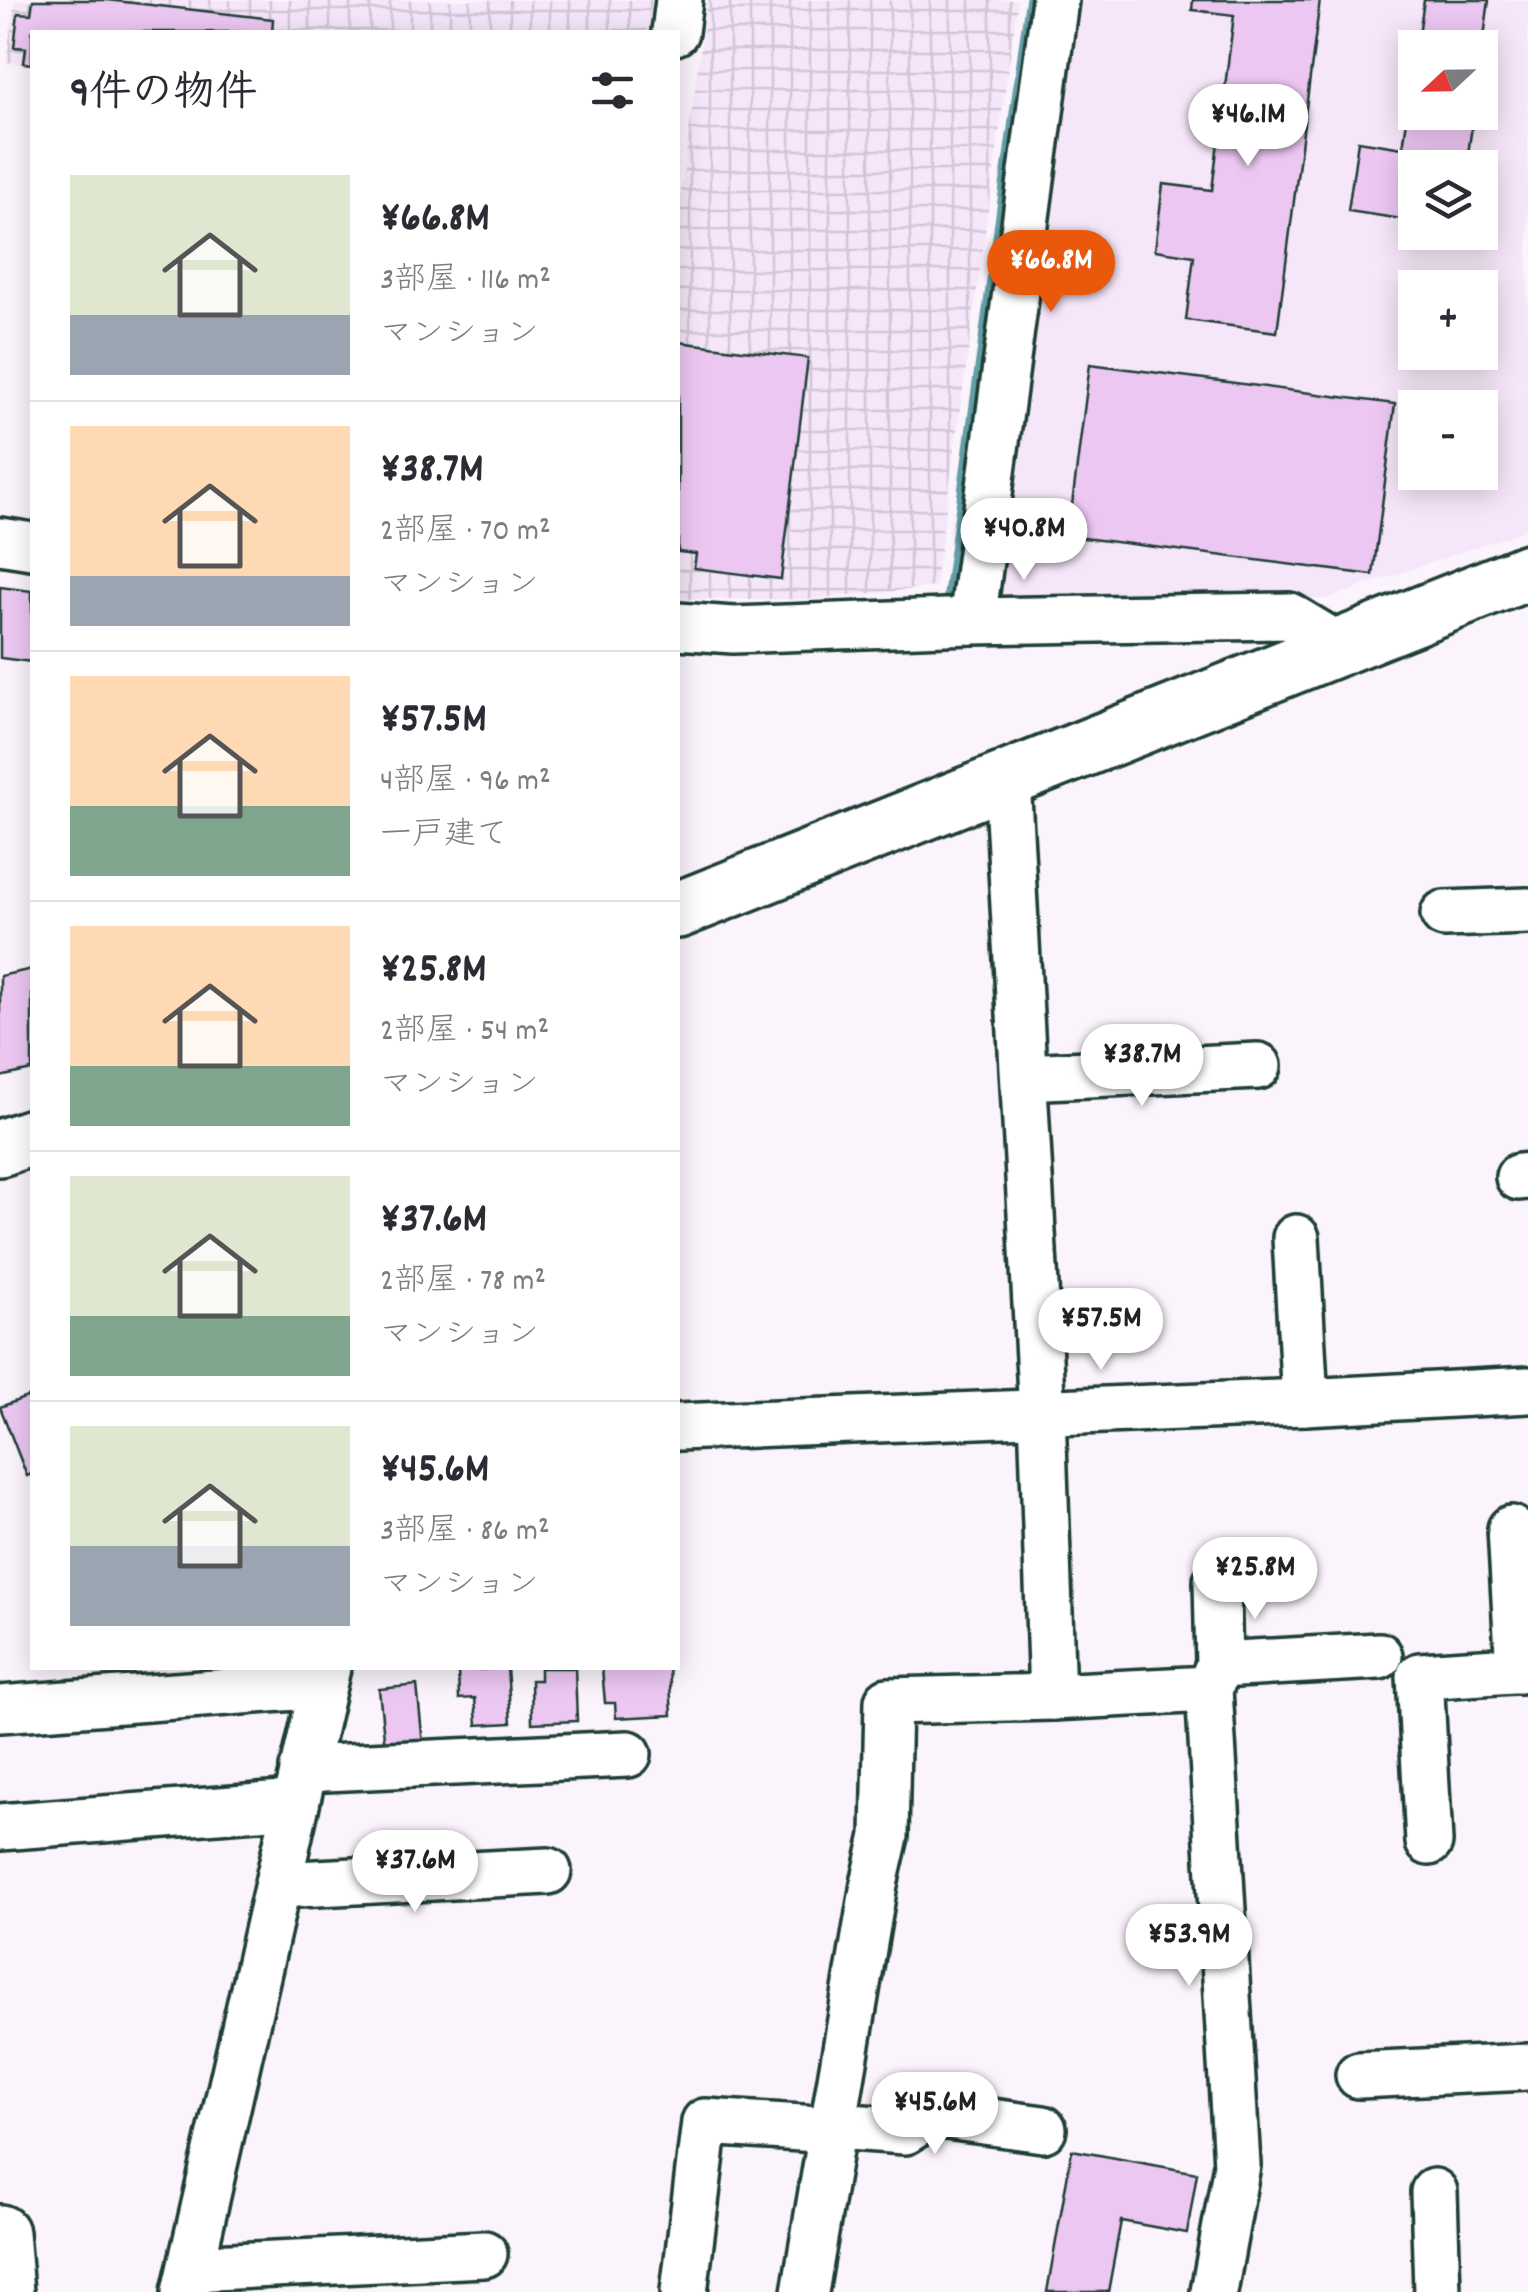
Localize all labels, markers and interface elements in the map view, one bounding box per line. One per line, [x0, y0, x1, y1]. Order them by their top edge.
north arrow [1398, 30, 1498, 130]
map controls [1398, 30, 1498, 490]
icon: filters [585, 63, 640, 118]
text: 9件の物件 [70, 66, 257, 126]
pin: ¥46.1M [1167, 84, 1329, 169]
text: ¥46.1M [1210, 93, 1286, 139]
button: layers [1398, 150, 1498, 250]
text: ¥66.8M [380, 191, 490, 251]
icon: home [150, 215, 270, 335]
pin: ¥66.8M [970, 230, 1132, 315]
text: ¥66.8M [1009, 239, 1093, 285]
text: 3部屋 · 116 m² [380, 259, 551, 305]
button: + [1398, 270, 1498, 370]
text: マンション [380, 313, 539, 359]
button: − [1398, 390, 1498, 490]
text: ¥38.7M [380, 442, 484, 502]
icon: home [150, 466, 270, 586]
pin: ¥40.8M [943, 498, 1105, 583]
text: ¥40.8M [982, 507, 1066, 553]
text: 2部屋 · 70 m² [380, 510, 551, 556]
text: マンション [380, 564, 539, 610]
text: ¥57.5M [380, 692, 487, 752]
icon: home [150, 716, 270, 836]
text: 4部屋 · 96 m² [380, 760, 551, 806]
text: 一戸建て [380, 814, 508, 860]
text: ¥25.8M [380, 942, 487, 1002]
icon: home [150, 966, 270, 1086]
text: 2部屋 · 54 m² [380, 1010, 549, 1056]
pin: ¥38.7M [1061, 1024, 1223, 1109]
text: ¥38.7M [1103, 1033, 1181, 1079]
text: マンション [380, 1064, 539, 1110]
text: ¥37.6M [380, 1192, 487, 1252]
icon: home [150, 1216, 270, 1336]
text: 2部屋 · 78 m² [380, 1260, 546, 1306]
pin: ¥57.5M [1020, 1288, 1182, 1373]
text: ¥57.5M [1060, 1297, 1142, 1343]
text: マンション [380, 1314, 539, 1360]
text: ¥45.6M [380, 1442, 489, 1502]
icon: home [150, 1466, 270, 1586]
text: 3部屋 · 86 m² [380, 1510, 550, 1556]
pin: ¥25.8M [1174, 1537, 1336, 1622]
text: ¥25.8M [1214, 1546, 1296, 1592]
text: マンション [380, 1564, 539, 1610]
pin: ¥37.6M [334, 1830, 496, 1915]
text: ¥37.6M [374, 1839, 456, 1885]
pin: ¥53.9M [1108, 1904, 1270, 1989]
text: ¥53.9M [1147, 1913, 1231, 1959]
pin: ¥45.6M [854, 2072, 1016, 2157]
text: ¥45.6M [893, 2081, 977, 2127]

